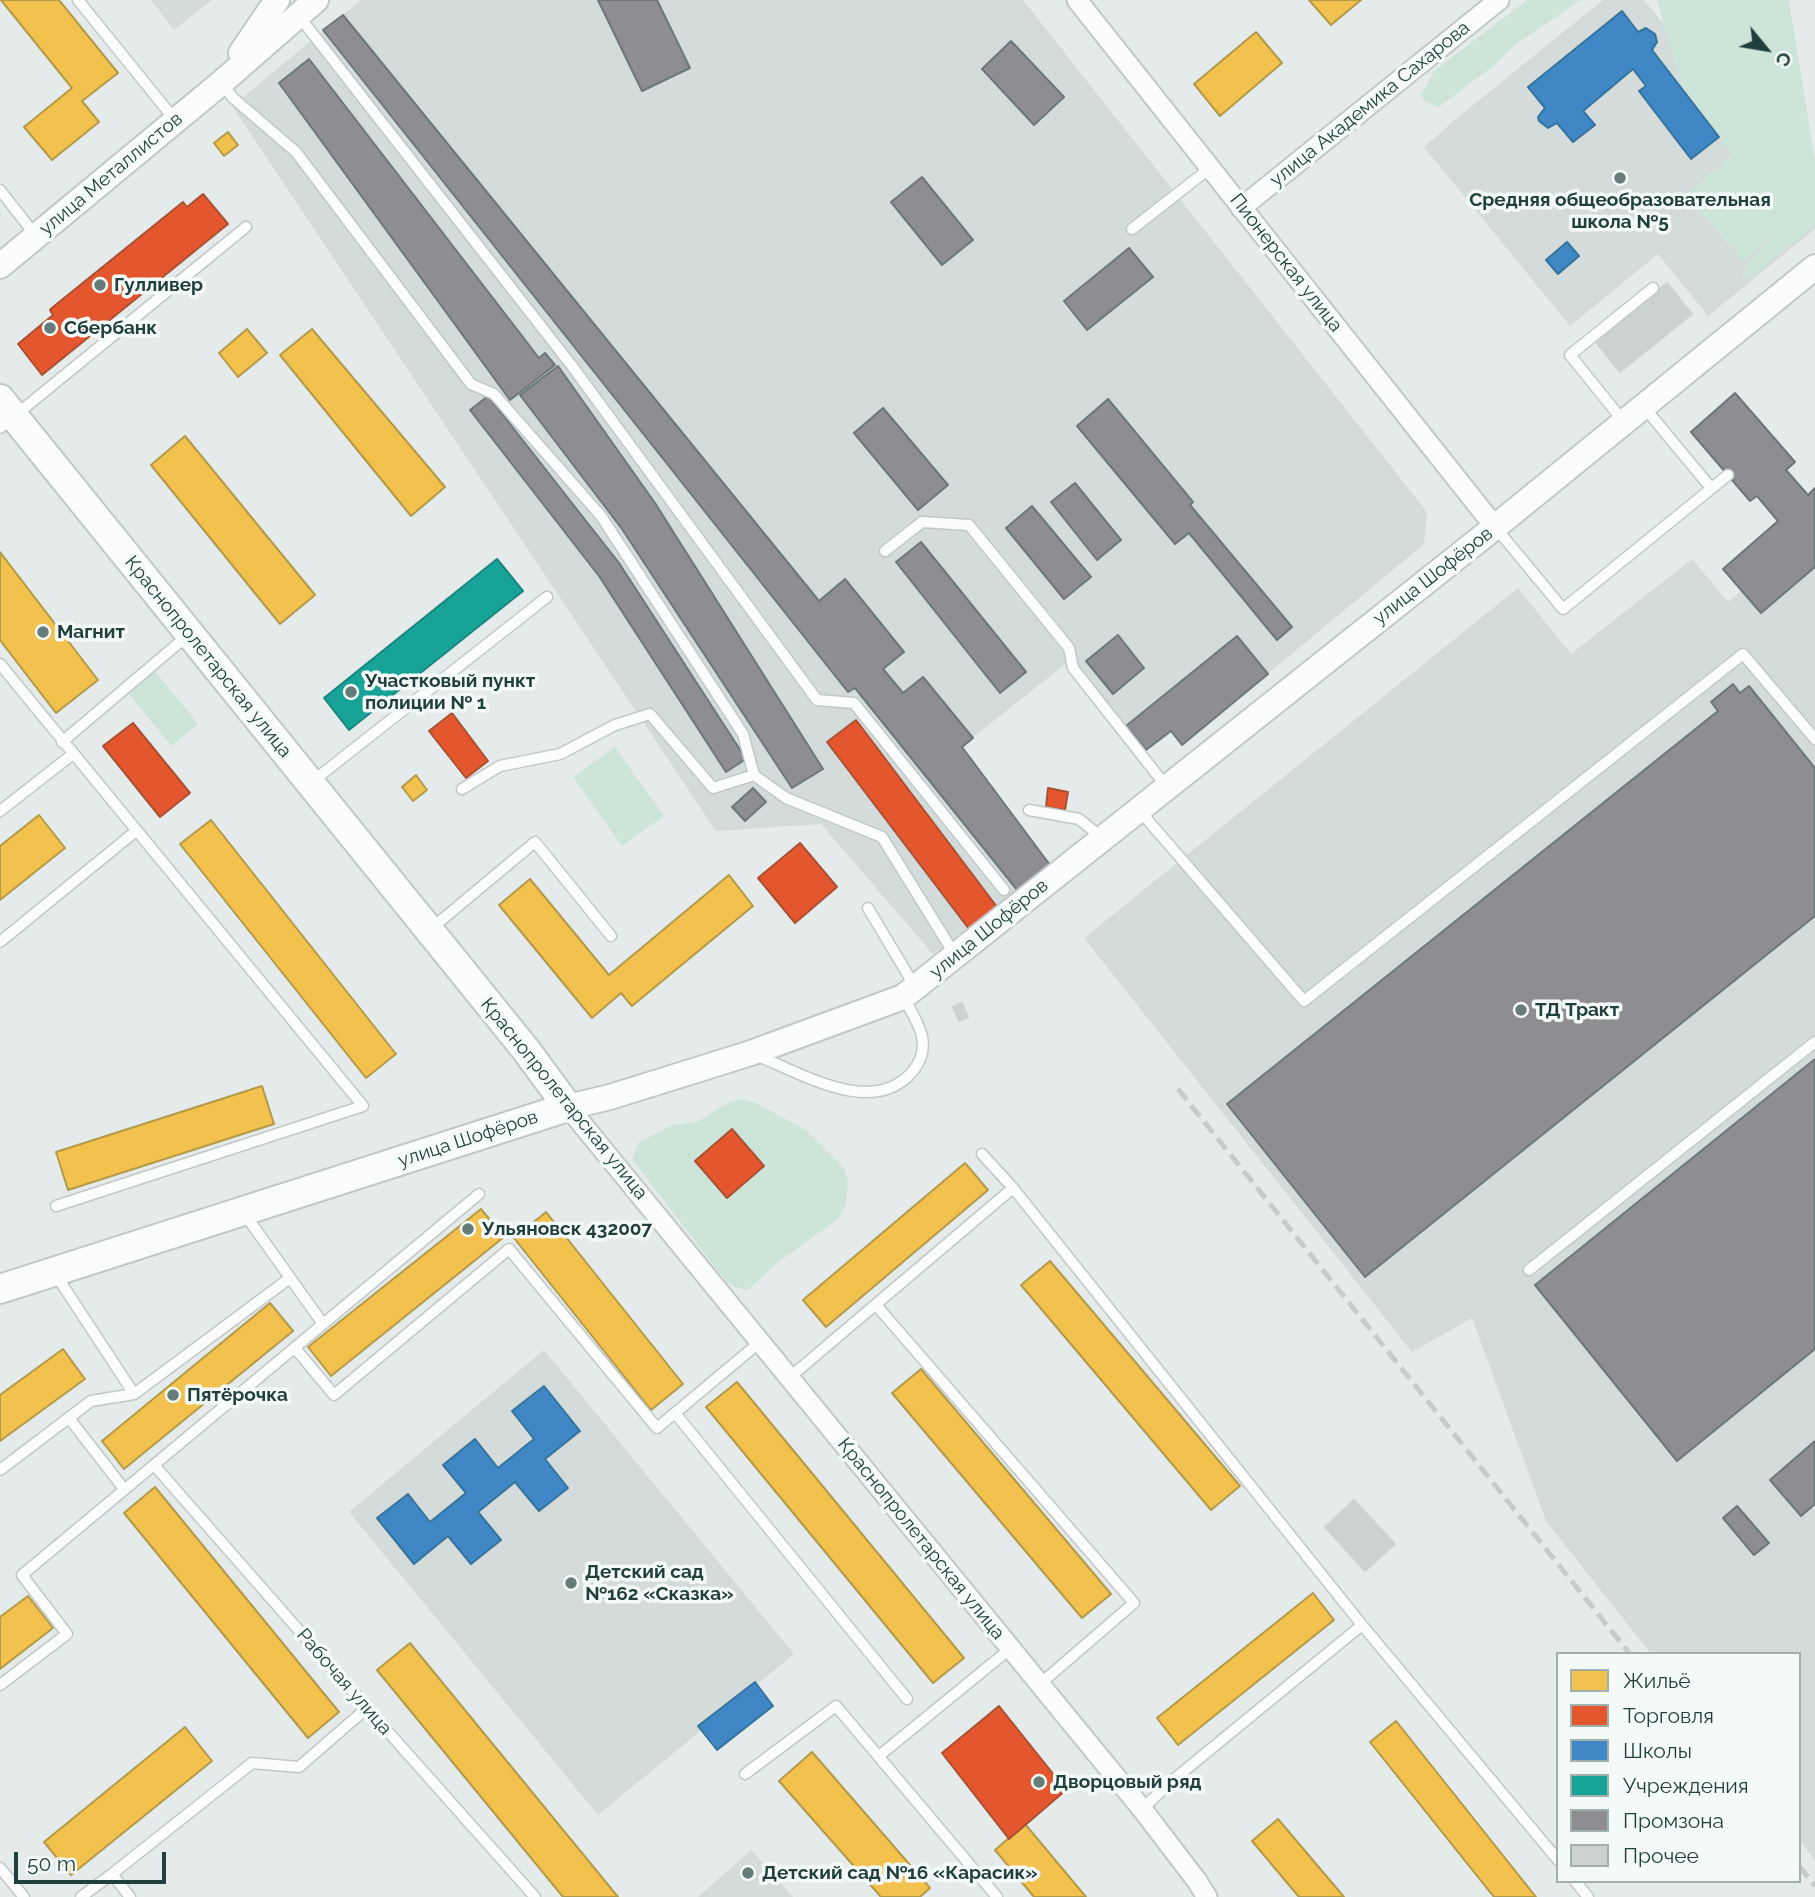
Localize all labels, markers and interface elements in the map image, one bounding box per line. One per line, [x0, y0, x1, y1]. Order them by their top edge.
north arrow [1731, 14, 1801, 84]
street label: улица Академика Сахарова [1266, 16, 1474, 192]
text: С [1771, 48, 1797, 71]
street label: улица Металлистов [35, 108, 187, 240]
marker: Средняя общеобразовательная школа №5 [1612, 170, 1628, 186]
street label: Пионерская улица [1225, 189, 1347, 337]
place label: Средняя общеобразовательная школа №5 [1469, 189, 1771, 233]
place label: Гулливер [114, 274, 203, 296]
marker: Гулливер [92, 277, 108, 293]
place label: Сбербанк [64, 317, 157, 339]
marker: Сбербанк [42, 320, 58, 336]
street label: улица Шофёров [1369, 522, 1497, 630]
street label: Краснопролетарская улица [120, 552, 296, 762]
place label: Магнит [57, 621, 125, 643]
marker: Магнит [35, 624, 51, 640]
place label: Участковый пункт полиции № 1 [365, 670, 535, 714]
marker: Участковый пункт полиции № 1 [343, 684, 359, 700]
street label: улица Шофёров [925, 874, 1053, 984]
street label: Краснопролетарская улица [476, 994, 652, 1204]
place label: ТД Тракт [1535, 999, 1619, 1021]
marker: ТД Тракт [1513, 1002, 1529, 1018]
street label: улица Шофёров [395, 1106, 541, 1172]
place label: Ульяновск 432007 [482, 1218, 652, 1240]
marker: Ульяновск 432007 [460, 1221, 476, 1237]
place label: Пятёрочка [187, 1384, 288, 1406]
marker: Пятёрочка [165, 1387, 181, 1403]
street label: Краснопролетарская улица [833, 1434, 1009, 1644]
place label: Детский сад №162 «Сказка» [585, 1561, 734, 1605]
marker: Детский сад №162 «Сказка» [563, 1575, 579, 1591]
street label: Рабочая улица [292, 1624, 396, 1740]
legend [1556, 1652, 1801, 1883]
text: Жильё [1623, 1668, 1691, 1693]
text: Торговля [1623, 1703, 1714, 1728]
text: Школы [1623, 1738, 1692, 1763]
place label: Дворцовый ряд [1053, 1771, 1202, 1793]
text: Учреждения [1623, 1773, 1749, 1798]
marker: Дворцовый ряд [1031, 1774, 1047, 1790]
text: Промзона [1623, 1808, 1724, 1833]
scale bar [18, 1838, 170, 1882]
text: Прочее [1623, 1843, 1699, 1868]
text: 50 m [27, 1851, 76, 1876]
place label: Детский сад №16 «Карасик» [762, 1862, 1038, 1884]
marker: Детский сад №16 «Карасик» [740, 1865, 756, 1881]

